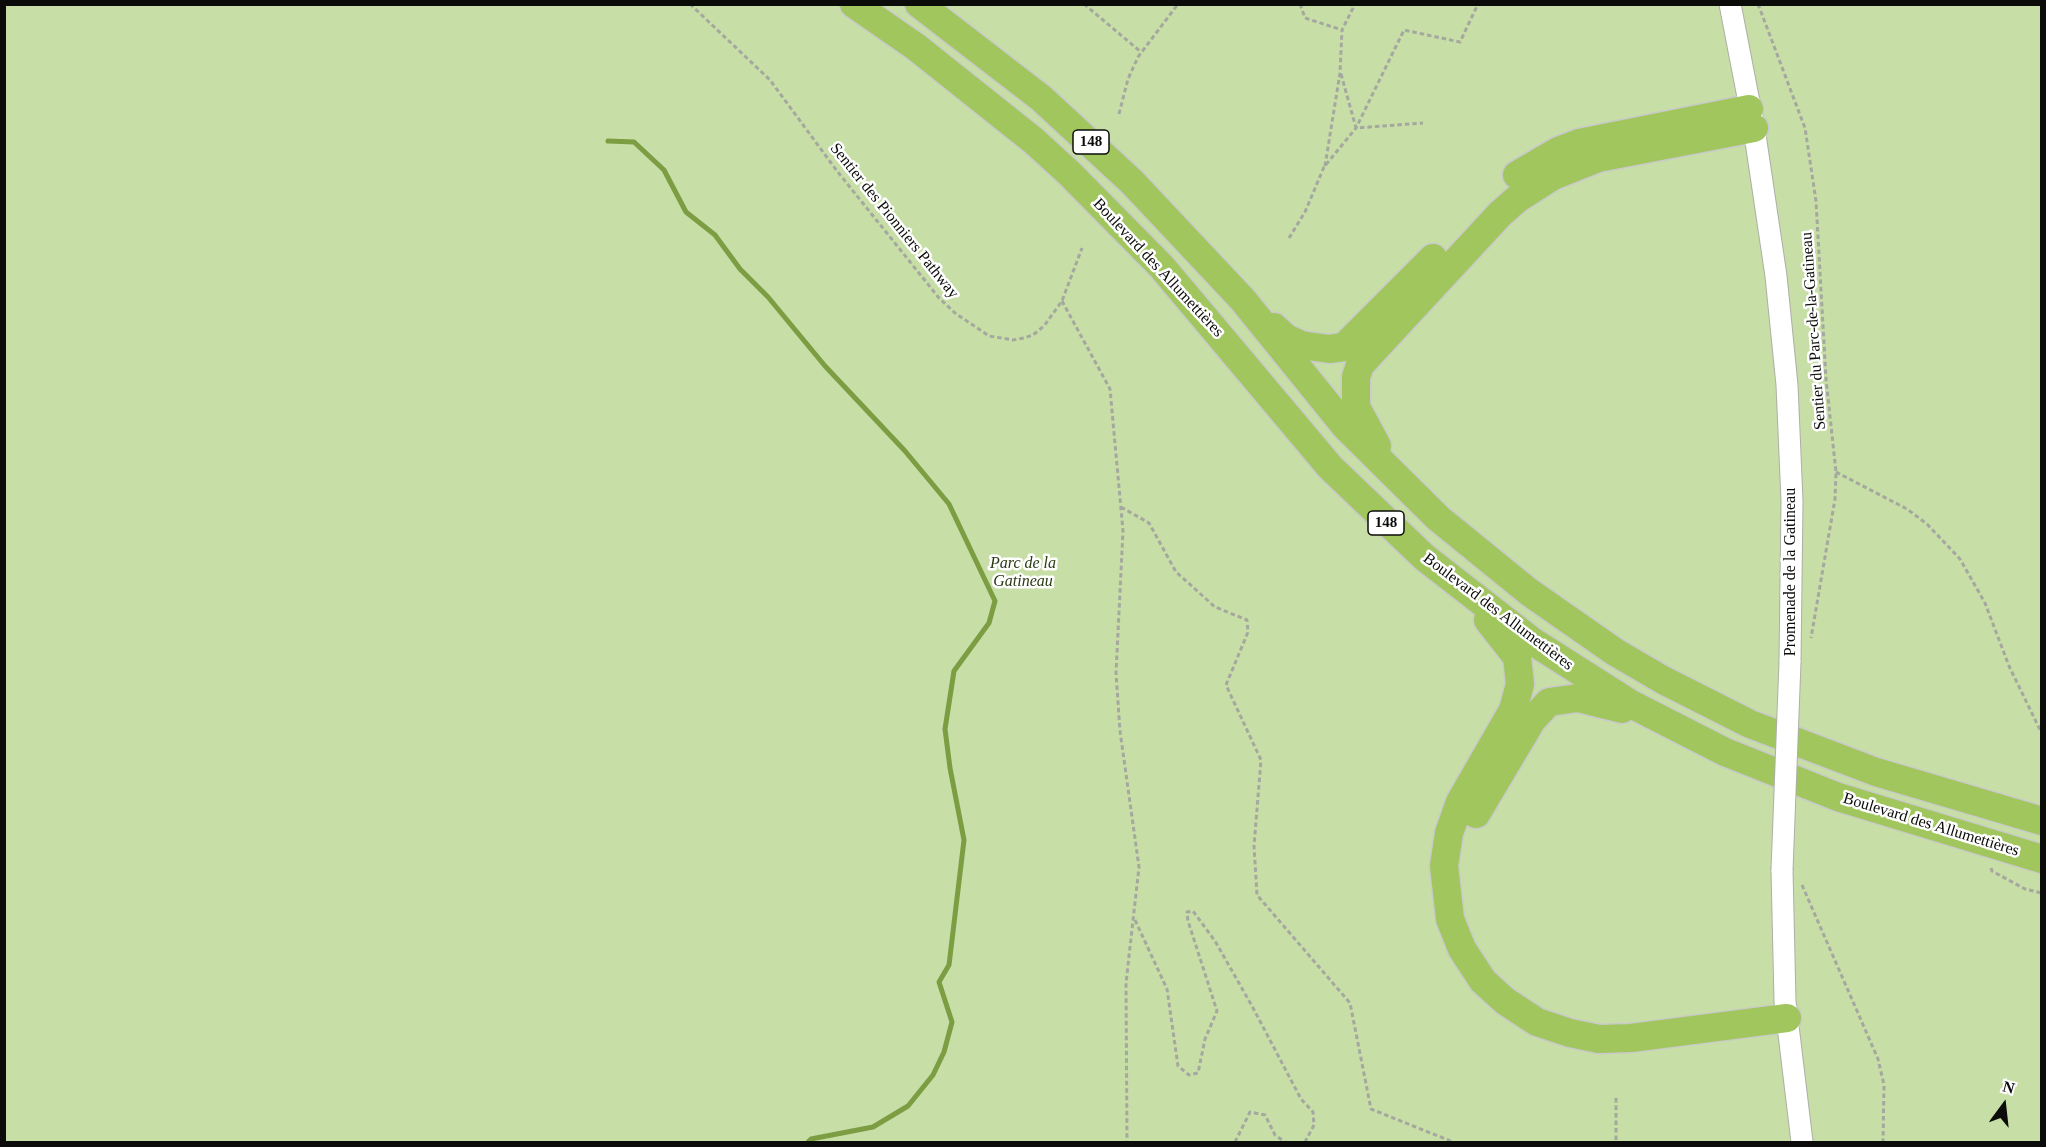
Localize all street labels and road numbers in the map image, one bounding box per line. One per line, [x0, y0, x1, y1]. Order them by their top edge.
road number: 148 [1073, 130, 1109, 154]
street label: Sentier des Pionniers Pathway [825, 139, 963, 303]
street label: Boulevard des Allumettières [1089, 195, 1227, 341]
street label: Sentier du Parc-de-la-Gatineau [1798, 232, 1830, 430]
street label: Promenade de la Gatineau [1781, 488, 1801, 656]
road number: 148 [1368, 511, 1404, 535]
street label: Boulevard des Allumettières [1419, 549, 1577, 675]
street label: Boulevard des Allumettières [1841, 789, 2021, 861]

